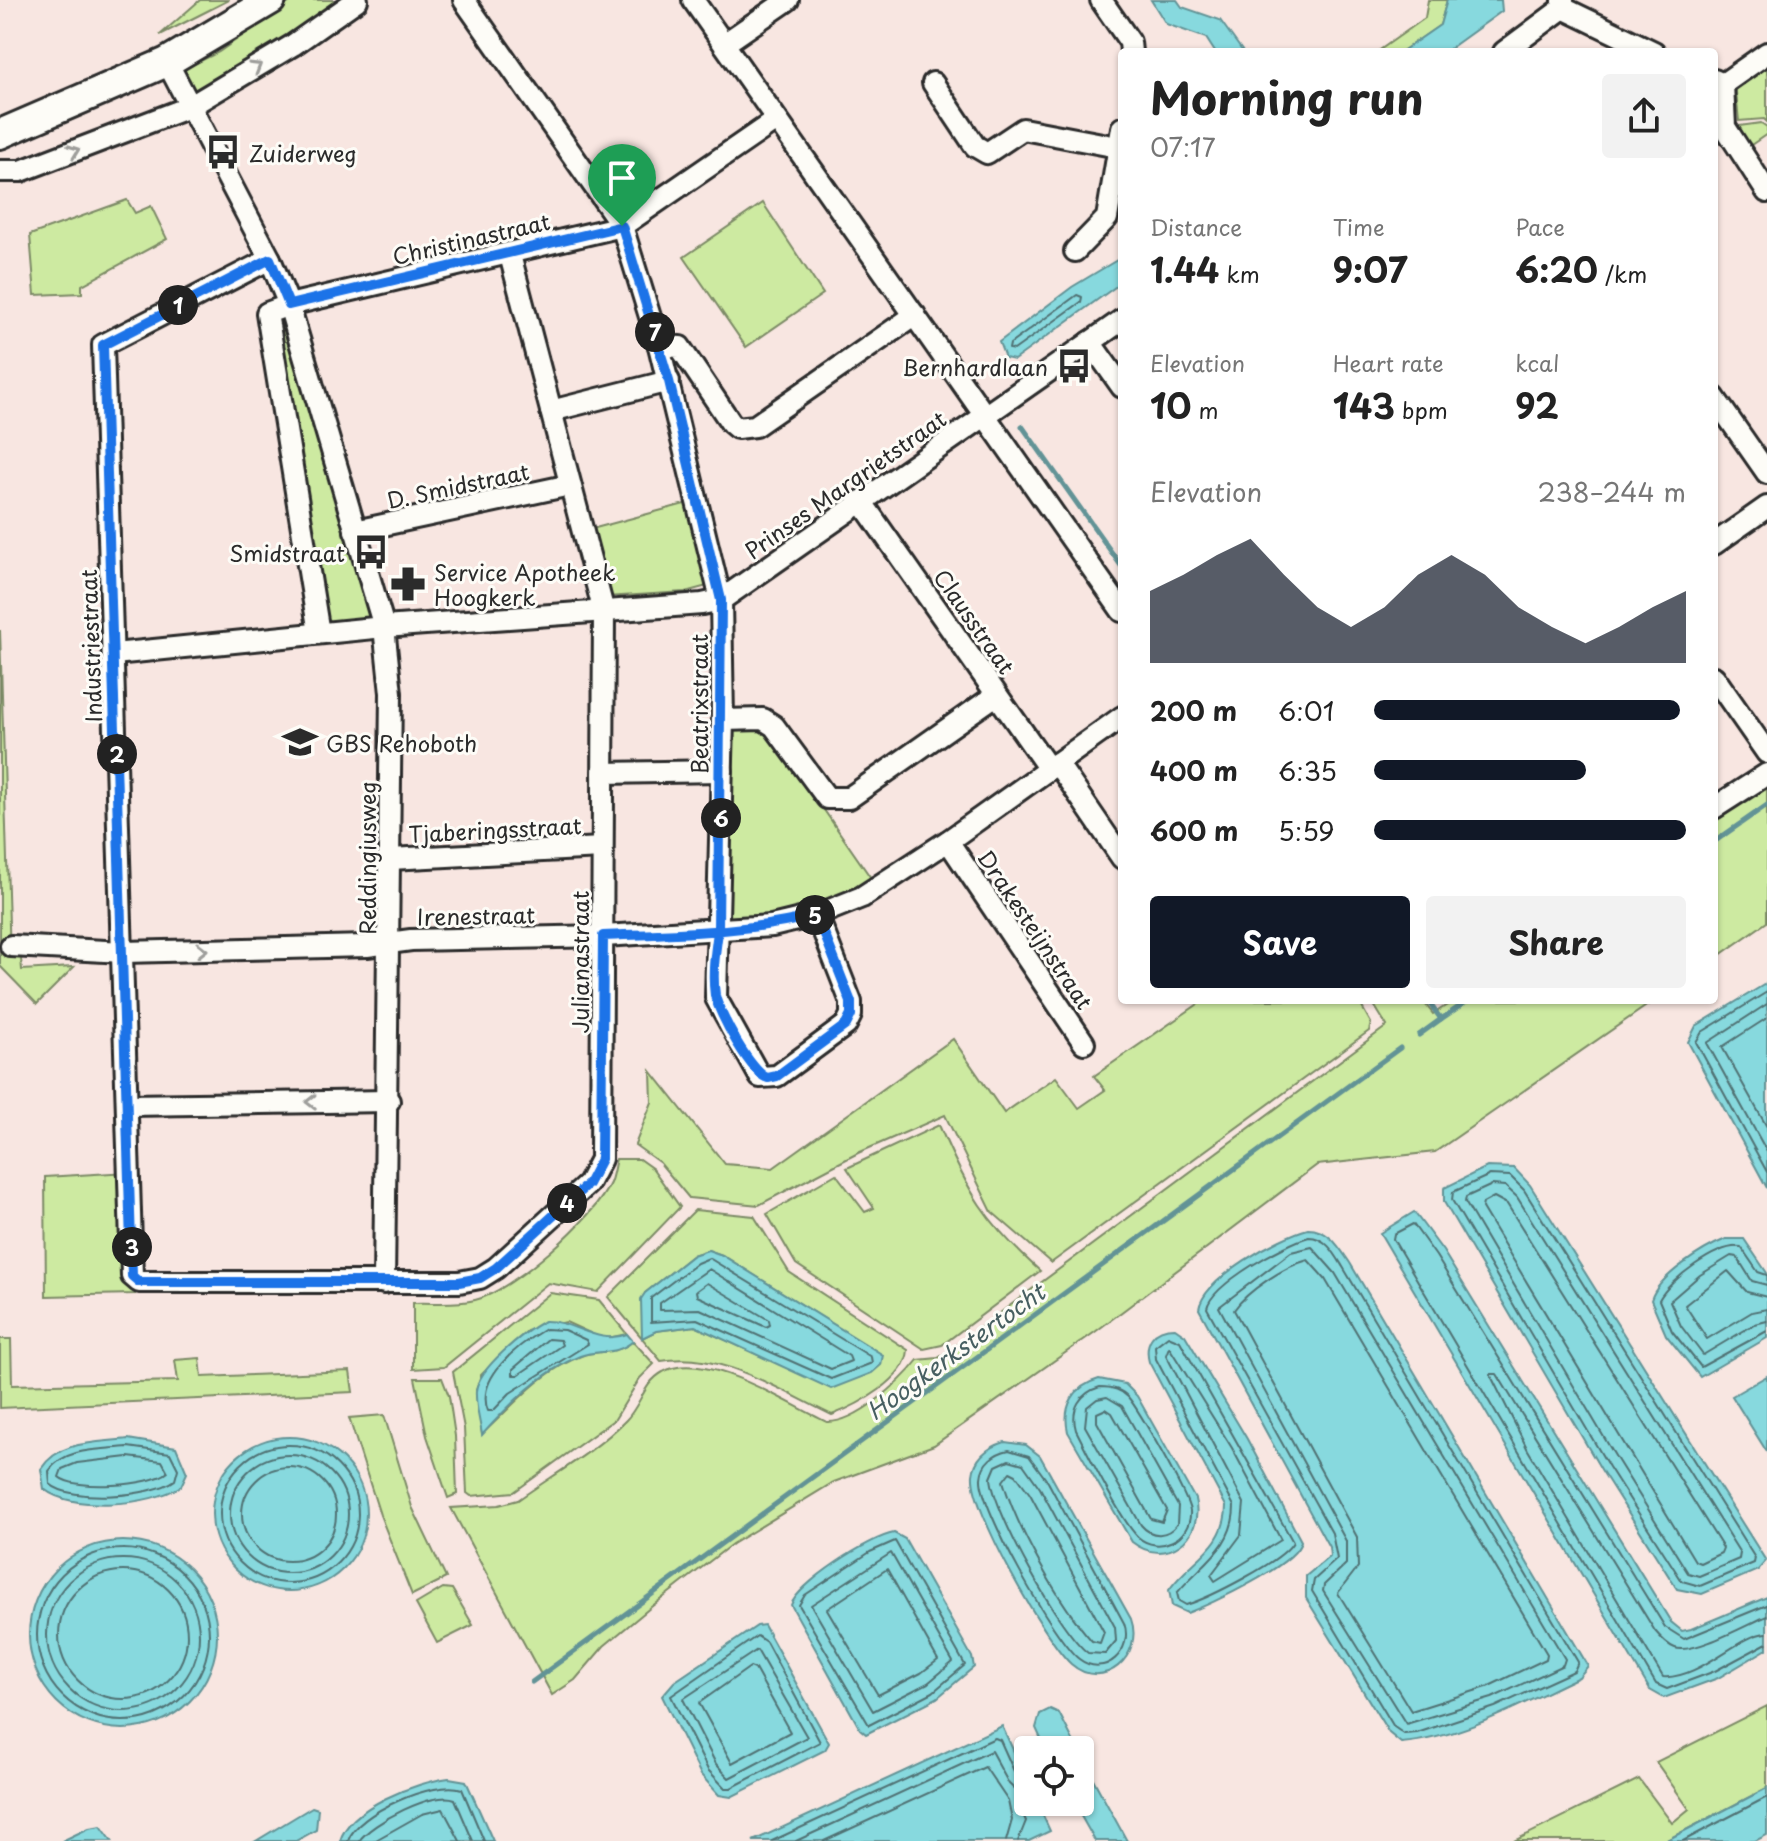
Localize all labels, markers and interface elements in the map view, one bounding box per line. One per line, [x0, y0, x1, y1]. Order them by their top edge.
one-way arrow [247, 61, 262, 77]
text: Morning run [1150, 64, 1424, 130]
button: share [1602, 74, 1686, 158]
text: 07:17 [1150, 127, 1216, 166]
bus stop icon: Zuiderweg [204, 133, 242, 171]
place label: Zuiderweg [249, 136, 357, 169]
one-way arrow [66, 144, 80, 161]
pin [588, 144, 656, 226]
icon: arrive [600, 156, 644, 200]
street label: Christinastraat [389, 204, 553, 272]
text: Distance [1150, 210, 1242, 243]
text: Time [1333, 210, 1385, 243]
text: Pace [1515, 210, 1565, 243]
text: 1.44 [1150, 243, 1219, 295]
text: 9:07 [1333, 243, 1407, 295]
text: 6:20 [1515, 243, 1598, 295]
text: km [1219, 257, 1260, 290]
text: /km [1598, 257, 1647, 290]
pin: 1 [158, 285, 198, 325]
text: 1 [173, 288, 183, 321]
pin: 7 [635, 312, 675, 352]
text: 7 [649, 315, 661, 348]
text: Elevation [1150, 346, 1245, 379]
text: Heart rate [1333, 346, 1444, 379]
text: kcal [1515, 346, 1559, 379]
bus stop icon: Bernhardlaan [1055, 347, 1093, 385]
place label: Bernhardlaan [902, 350, 1048, 383]
text: 10 [1150, 379, 1191, 431]
text: 143 [1333, 379, 1395, 431]
text: 92 [1515, 379, 1559, 431]
text: m [1191, 393, 1219, 426]
text: bpm [1395, 393, 1448, 426]
street label: Prinses Margrietstraat [738, 402, 952, 566]
street label: D. Smidstraat [384, 454, 532, 516]
text: Elevation [1150, 472, 1262, 511]
text: 238–244 m [1537, 472, 1686, 511]
bus stop icon: Smidstraat [352, 533, 390, 571]
place label: Smidstraat [229, 536, 345, 569]
place label: Service Apotheek Hoogkerk [434, 555, 616, 613]
street label: Clausstraat [927, 562, 1023, 680]
pharmacy icon: Service Apotheek Hoogkerk [389, 565, 427, 603]
street label: Industriestraat [71, 569, 109, 723]
street label: Beatrixstraat [682, 634, 715, 774]
text: 200 m [1150, 691, 1237, 730]
text: 6:01 [1278, 691, 1334, 730]
school or university icon: GBS Rehoboth [281, 723, 319, 761]
place label: GBS Rehoboth [326, 726, 477, 759]
pin: 2 [97, 734, 137, 774]
text: 2 [109, 737, 125, 770]
text: 400 m [1150, 751, 1238, 790]
text: 6:35 [1278, 751, 1337, 790]
street label: Reddingiusweg [350, 781, 383, 935]
pin: 6 [701, 798, 741, 838]
text: 6 [713, 801, 729, 834]
street label: Tjaberingsstraat [408, 808, 582, 850]
text: 600 m [1150, 811, 1238, 850]
text: 5:59 [1278, 811, 1335, 850]
street label: Drakesteijnstraat [970, 843, 1102, 1015]
street label: Julianastraat [563, 890, 596, 1034]
pin: 5 [795, 895, 835, 935]
button: Save [1150, 896, 1410, 988]
button: Share [1426, 896, 1686, 988]
street label: Irenestraat [417, 897, 535, 933]
text: 5 [808, 898, 822, 931]
one-way arrow [196, 942, 209, 959]
one-way arrow [304, 1094, 317, 1111]
pin: 4 [547, 1183, 587, 1223]
text: 4 [560, 1186, 574, 1219]
pin: 3 [112, 1227, 152, 1267]
text: 3 [125, 1230, 139, 1263]
water label: Hoogkerkstertocht [858, 1272, 1054, 1428]
map controls [1014, 1736, 1094, 1816]
button: locate [1014, 1736, 1094, 1816]

